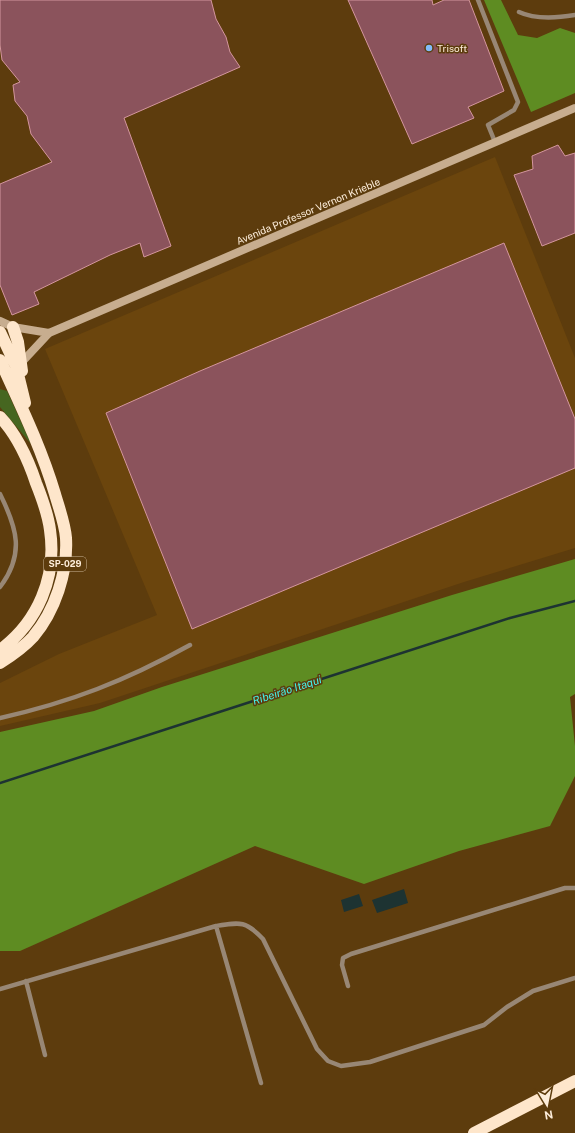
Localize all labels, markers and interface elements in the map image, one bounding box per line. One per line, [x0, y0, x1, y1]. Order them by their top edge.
place label: Trisoft [437, 42, 467, 54]
marker: Trisoft [424, 43, 434, 53]
street label: Avenida Professor Vernon Krieble [234, 175, 382, 247]
road number: SP-029 [44, 557, 86, 571]
water label: Ribeirão Itaqui [251, 673, 323, 707]
north arrow [527, 1085, 567, 1125]
text: N [543, 1108, 554, 1122]

